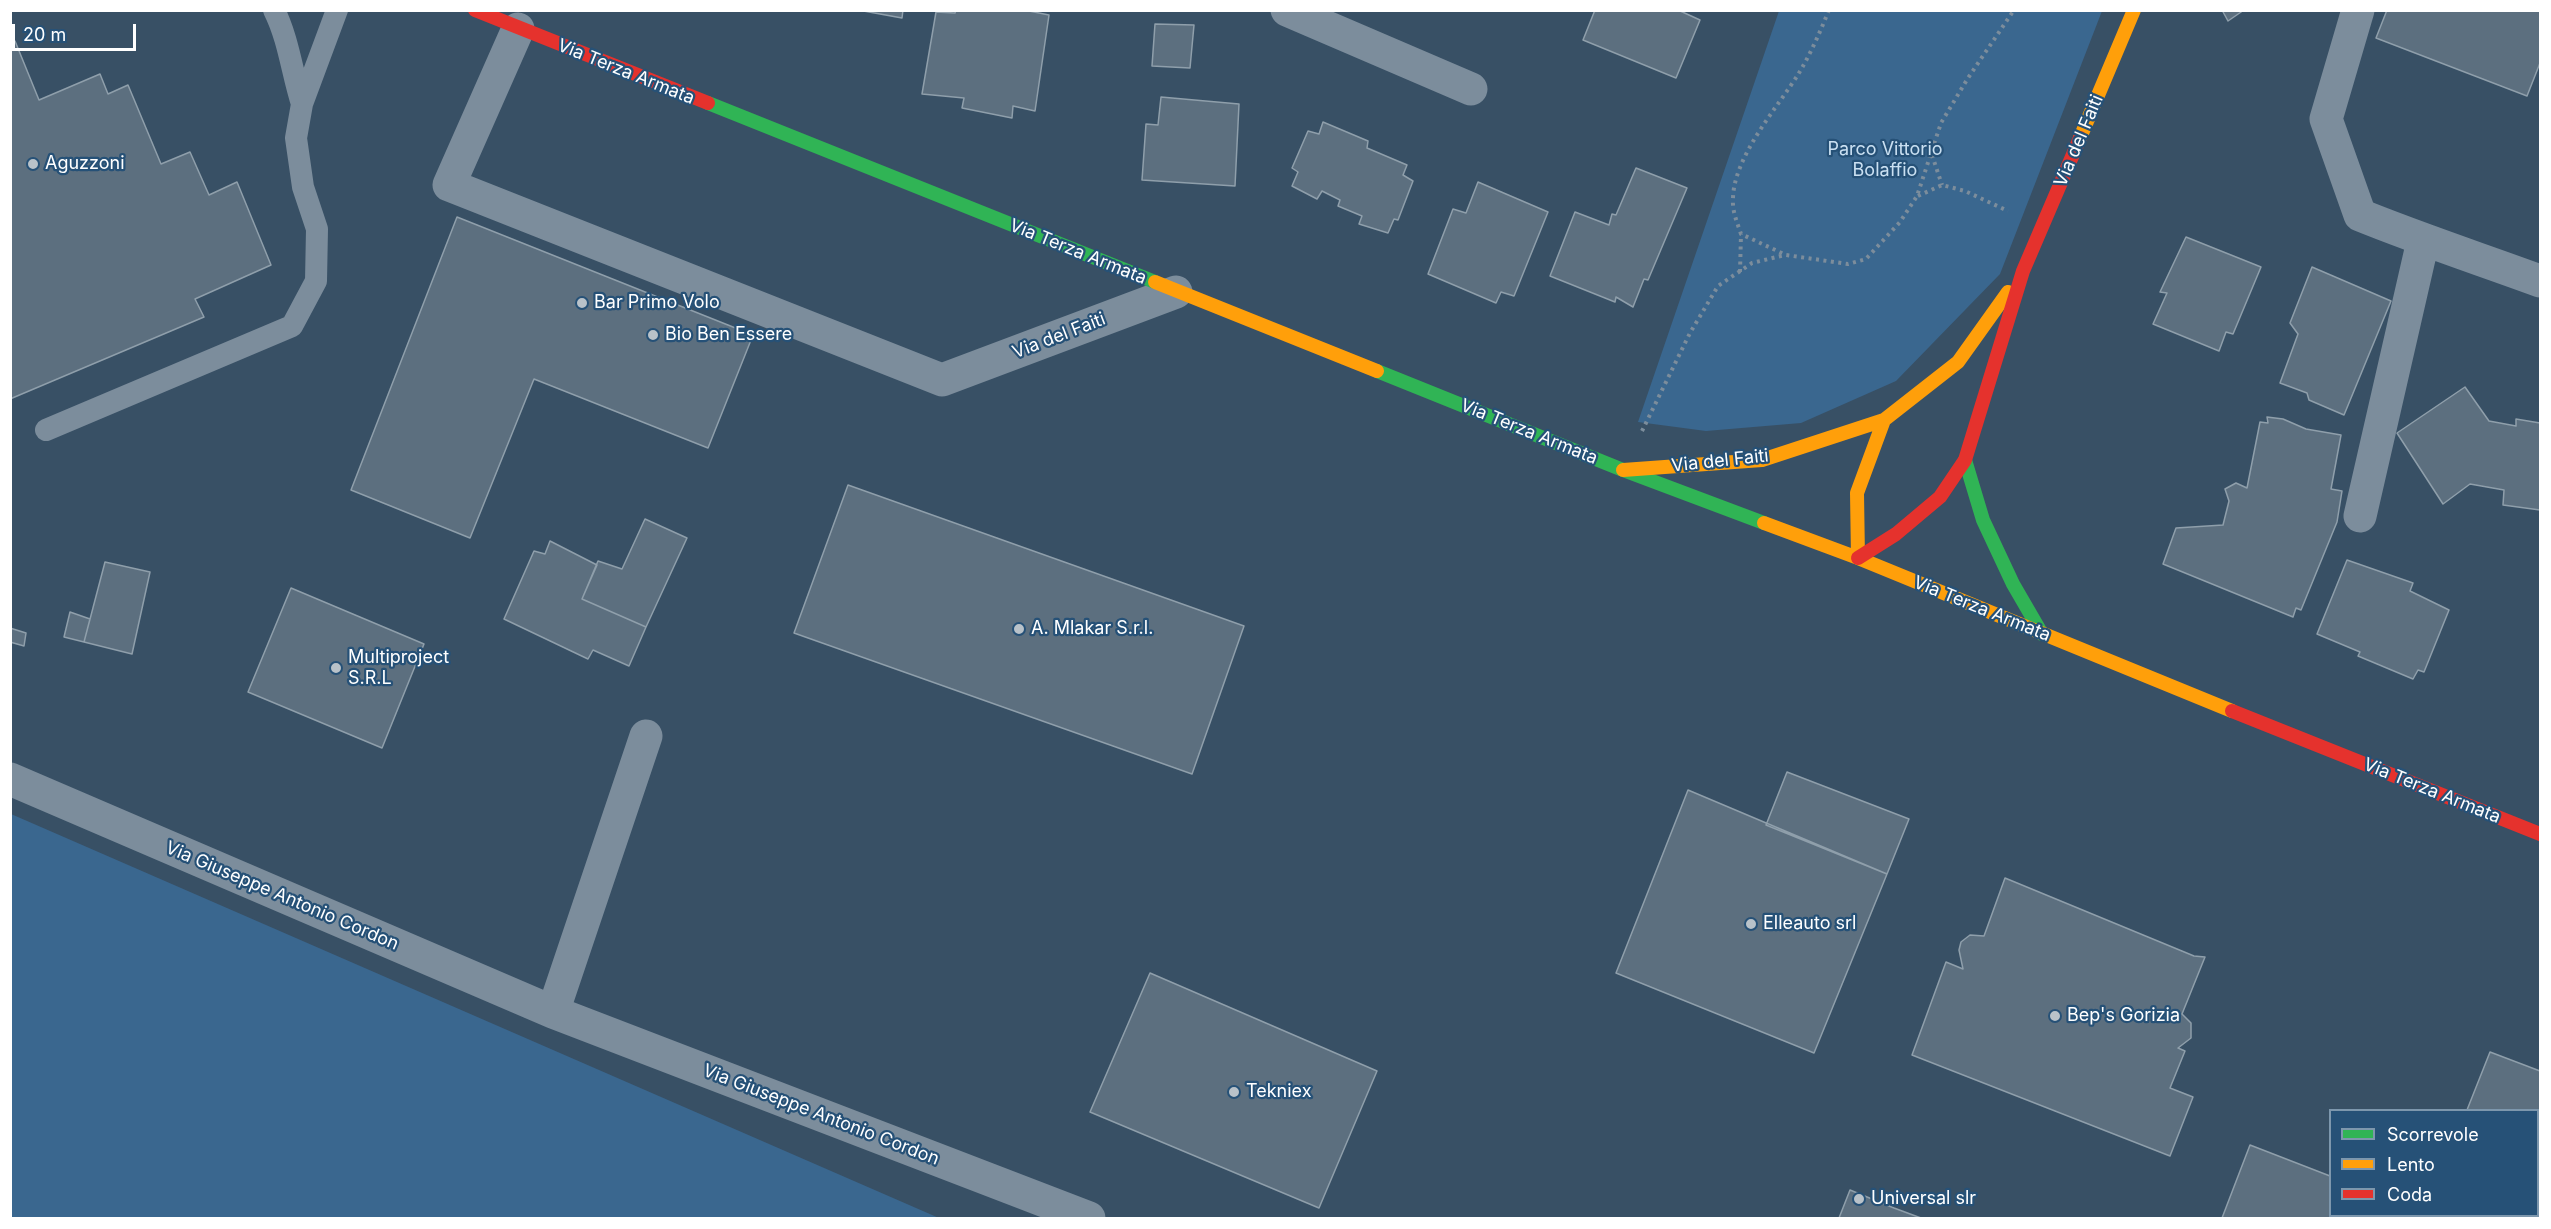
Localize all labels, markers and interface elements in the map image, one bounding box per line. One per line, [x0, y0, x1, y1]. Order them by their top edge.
scale bar [15, 12, 140, 50]
text: 20 m [23, 24, 66, 45]
street label: Via Terza Armata [554, 35, 698, 109]
street label: Via del Faiti [2050, 92, 2108, 190]
park label: Parco Vittorio Bolaffio [1827, 139, 1943, 182]
place label: Aguzzoni [45, 153, 125, 175]
marker: Aguzzoni [26, 157, 40, 171]
street label: Via Terza Armata [1006, 215, 1150, 289]
place label: Bar Primo Volo [594, 292, 720, 314]
marker: Bar Primo Volo [575, 296, 589, 310]
street label: Via del Faiti [1009, 308, 1109, 364]
place label: Bio Ben Essere [665, 324, 792, 346]
marker: Bio Ben Essere [646, 328, 660, 342]
street label: Via Terza Armata [1457, 395, 1601, 469]
street label: Via del Faiti [1670, 445, 1770, 477]
street label: Via Terza Armata [1910, 572, 2054, 646]
place label: A. Mlakar S.r.l. [1031, 618, 1153, 640]
marker: A. Mlakar S.r.l. [1012, 622, 1026, 636]
place label: Multiproject S.R.L [348, 647, 449, 690]
marker: Multiproject S.R.L [329, 661, 343, 675]
street label: Via Terza Armata [2360, 754, 2504, 828]
street label: Via Giuseppe Antonio Cordon [162, 837, 402, 955]
place label: Elleauto srl [1763, 913, 1856, 935]
marker: Elleauto srl [1744, 917, 1758, 931]
place label: Bep's Gorizia [2067, 1005, 2180, 1027]
marker: Bep's Gorizia [2048, 1009, 2062, 1023]
street label: Via Giuseppe Antonio Cordon [700, 1060, 942, 1170]
place label: Tekniex [1246, 1081, 1311, 1103]
marker: Tekniex [1227, 1085, 1241, 1099]
legend [2329, 1109, 2539, 1217]
text: Scorrevole [2387, 1124, 2479, 1145]
text: Lento [2387, 1154, 2435, 1175]
text: Coda [2387, 1184, 2432, 1205]
place label: Universal slr [1871, 1188, 1976, 1210]
marker: Universal slr [1852, 1192, 1866, 1206]

